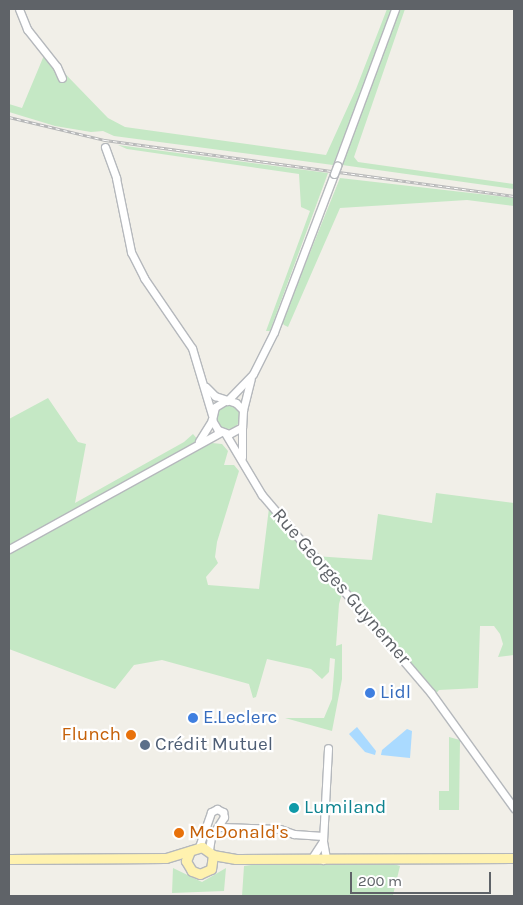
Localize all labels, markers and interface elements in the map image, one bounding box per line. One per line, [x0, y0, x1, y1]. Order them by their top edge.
street label: Rue Georges Guynemer [267, 504, 415, 670]
place label: Lidl [380, 682, 411, 704]
marker: Lidl [364, 687, 376, 699]
place label: E.Leclerc [203, 707, 277, 729]
marker: E.Leclerc [187, 712, 199, 724]
place label: Flunch [61, 724, 121, 746]
marker: Flunch [125, 729, 137, 741]
place label: Crédit Mutuel [155, 734, 273, 756]
marker: Crédit Mutuel [139, 739, 151, 751]
place label: Lumiland [304, 797, 386, 819]
marker: Lumiland [288, 802, 300, 814]
place label: McDonald's [189, 822, 289, 844]
marker: McDonald's [173, 827, 185, 839]
scale bar [353, 862, 494, 894]
text: 200 m [358, 872, 402, 890]

